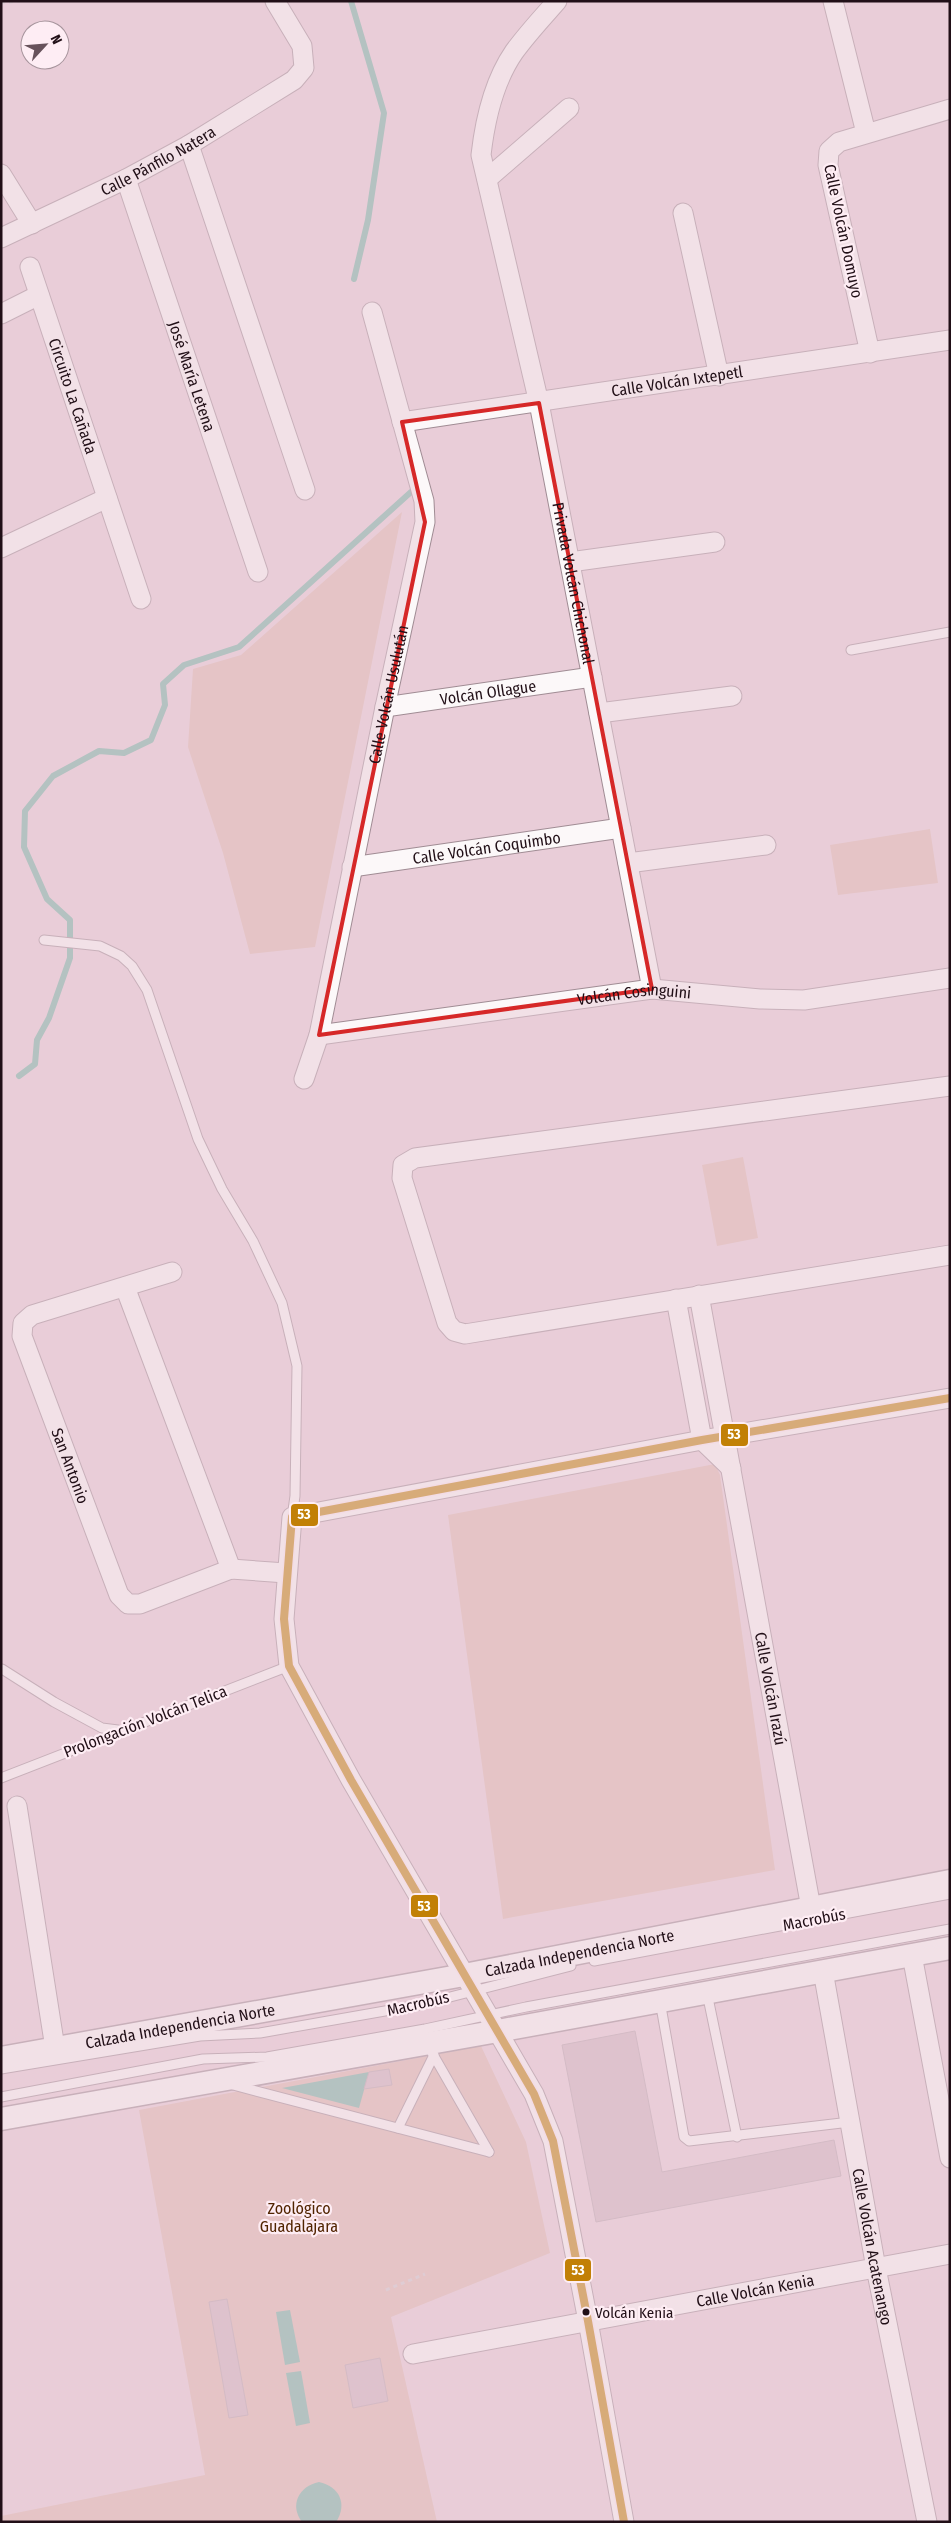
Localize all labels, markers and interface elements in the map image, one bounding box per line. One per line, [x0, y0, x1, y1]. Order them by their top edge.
north arrow [20, 20, 70, 70]
text: N [47, 32, 66, 47]
street label: Calle Pánfilo Natera [98, 122, 219, 200]
street label: Calle Volcán Domuyo [820, 162, 867, 300]
street label: José María Letena [164, 318, 219, 434]
street label: Circuito La Cañada [44, 336, 101, 457]
street label: Calle Volcán Ixtepetl [610, 362, 744, 401]
street label: Privada Volcán Chichonal [548, 501, 598, 666]
street label: Calle Volcán Usulután [365, 623, 412, 766]
street label: Volcán Ollague [439, 676, 537, 709]
street label: Calle Volcán Coquimbo [411, 828, 562, 868]
street label: Volcán Cosinguini [576, 980, 692, 1009]
line badge: 53 [720, 1423, 749, 1447]
street label: San Antonio [47, 1425, 93, 1506]
text: 53 [727, 1426, 741, 1443]
line badge: 53 [290, 1503, 319, 1527]
text: 53 [297, 1506, 311, 1523]
street label: Calle Volcán Irazú [751, 1631, 790, 1747]
street label: Prolongación Volcán Telica [61, 1681, 230, 1761]
line badge: 53 [410, 1894, 439, 1918]
text: 53 [417, 1898, 431, 1915]
street label: Macrobús [781, 1904, 847, 1935]
street label: Calzada Independencia Norte [483, 1926, 676, 1981]
street label: Macrobús [385, 1987, 451, 2020]
street label: Calzada Independencia Norte [84, 2000, 277, 2053]
street label: Calle Volcán Acatenango [848, 2167, 896, 2327]
park label: Zoológico Guadalajara [260, 2199, 338, 2236]
line badge: 53 [564, 2258, 592, 2282]
text: 53 [571, 2262, 585, 2279]
street label: Calle Volcán Kenia [695, 2270, 816, 2311]
place label: Volcán Kenia [595, 2304, 673, 2322]
marker: Volcán Kenia [581, 2307, 591, 2317]

